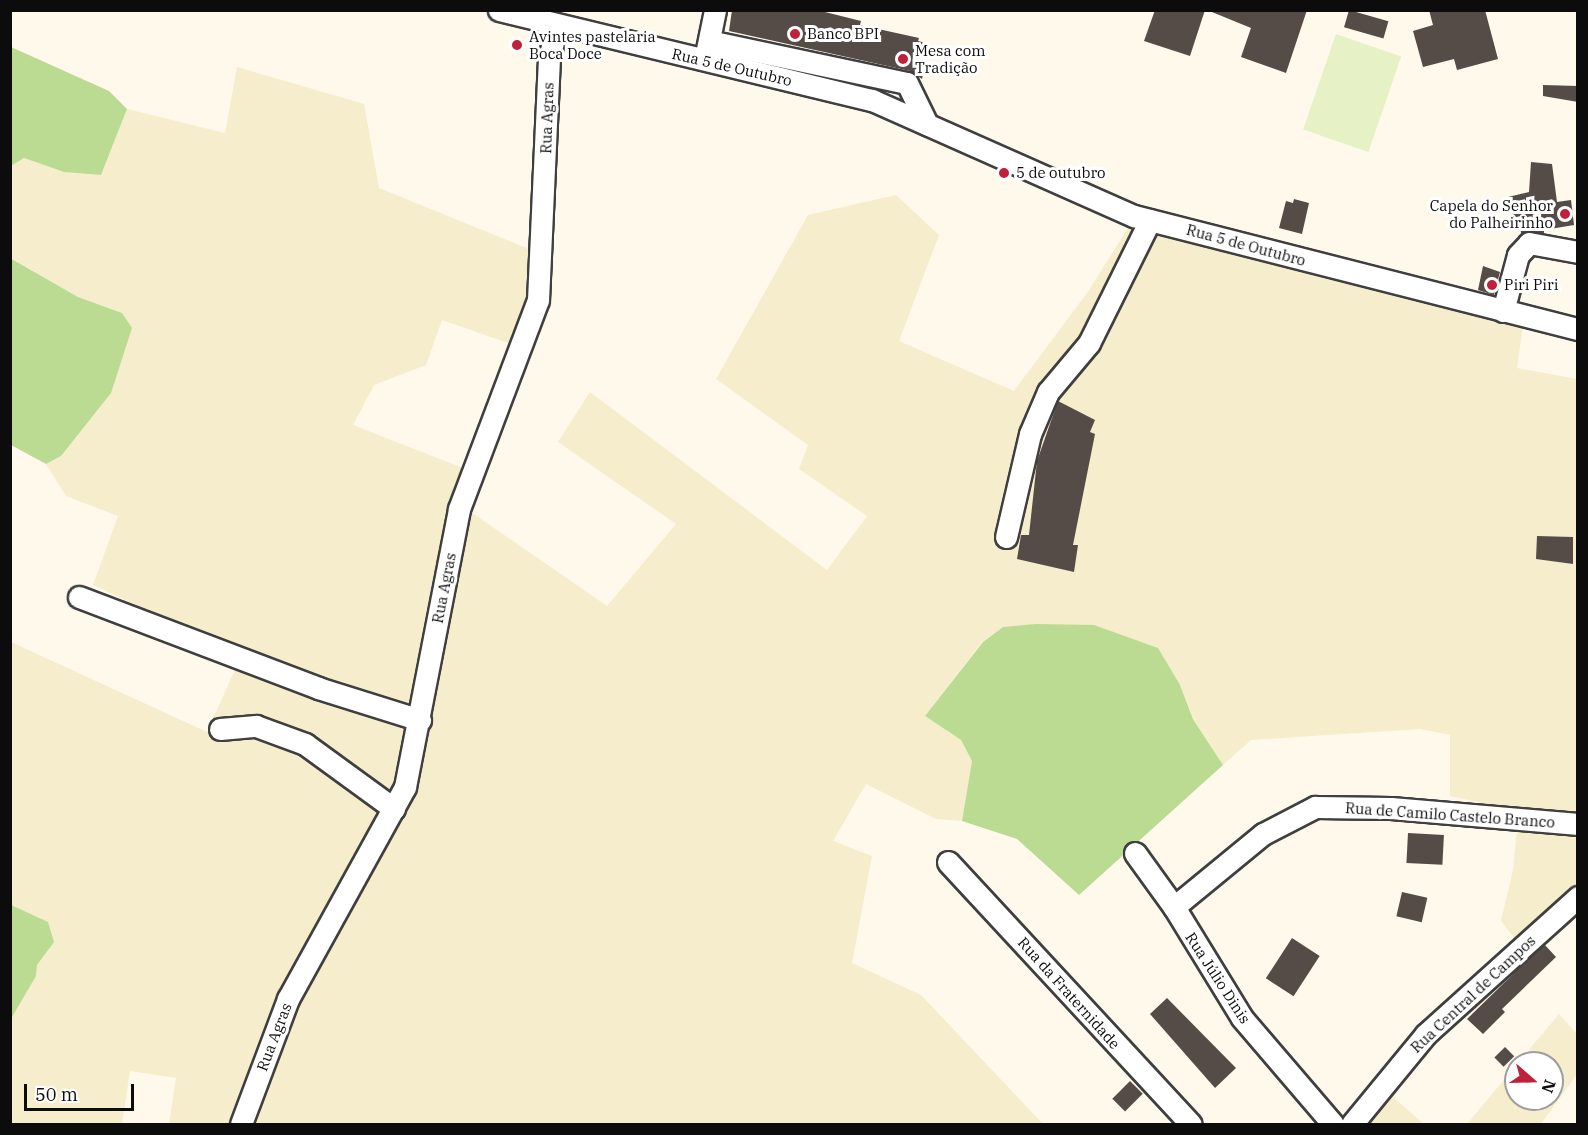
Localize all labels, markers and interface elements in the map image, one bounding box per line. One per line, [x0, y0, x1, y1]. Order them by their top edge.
place label: Banco BPI [807, 25, 879, 43]
place label: Avintes pastelaria Boca Doce [529, 27, 656, 62]
marker: Banco BPI [788, 27, 802, 41]
marker: Avintes pastelaria Boca Doce [510, 38, 524, 52]
place label: Mesa com Tradição [915, 41, 985, 76]
street label: Rua 5 de Outubro [670, 44, 794, 90]
marker: Mesa com Tradição [896, 52, 910, 66]
street label: Rua Agras [537, 82, 557, 154]
place label: 5 de outubro [1016, 164, 1106, 182]
marker: 5 de outubro [997, 166, 1011, 180]
place label: Capela do Senhor do Palheirinho [1430, 196, 1553, 231]
marker: Capela do Senhor do Palheirinho [1558, 207, 1572, 221]
street label: Rua 5 de Outubro [1184, 220, 1308, 270]
place label: Piri Piri [1504, 276, 1558, 294]
marker: Piri Piri [1485, 278, 1499, 292]
street label: Rua Agras [428, 551, 460, 625]
street label: Rua de Camilo Castelo Branco [1345, 799, 1555, 831]
street label: Rua Júlio Dinis [1182, 929, 1254, 1027]
street label: Rua Central de Campos [1407, 931, 1539, 1057]
street label: Rua da Fraternidade [1014, 933, 1124, 1053]
street label: Rua Agras [253, 1000, 295, 1074]
north arrow [1504, 1051, 1564, 1111]
scale bar [27, 1072, 136, 1110]
text: N [1537, 1077, 1561, 1096]
text: 50 m [35, 1083, 78, 1106]

